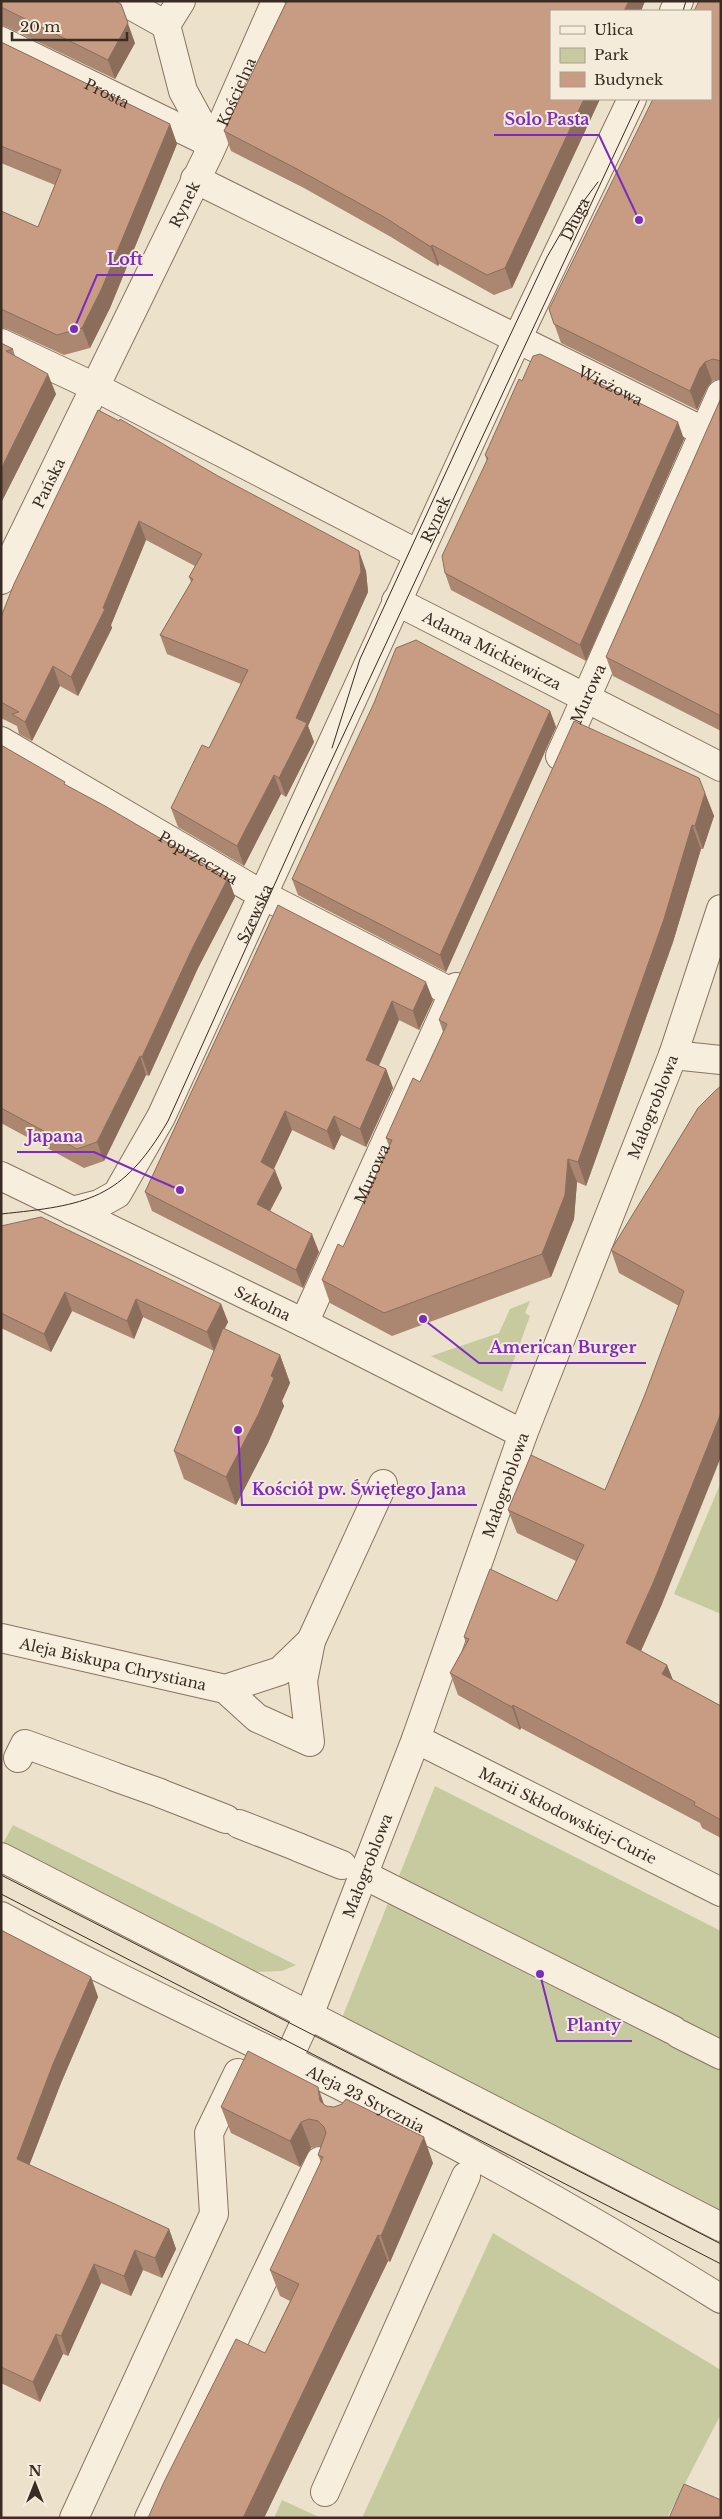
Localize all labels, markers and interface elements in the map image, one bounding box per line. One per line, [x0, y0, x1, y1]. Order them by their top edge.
scale bar [12, 10, 128, 42]
legend [550, 10, 712, 100]
text: 20 m [20, 17, 60, 36]
text: Ulica [594, 20, 634, 39]
text: Park [594, 45, 630, 64]
street label: Kościelna [213, 54, 260, 129]
text: Budynek [594, 70, 664, 89]
street label: Prosta [81, 74, 133, 112]
callout: Solo Pasta [494, 104, 599, 135]
text: Solo Pasta [505, 109, 589, 129]
street label: Rynek [165, 177, 204, 230]
street label: Długa [556, 194, 593, 243]
callout: Loft [97, 244, 153, 275]
text: Loft [107, 249, 144, 269]
street label: Wieżowa [574, 361, 647, 410]
street label: Pańska [28, 454, 69, 511]
street label: Rynek [416, 492, 454, 545]
street label: Adama Mickiewicza [419, 606, 565, 694]
street label: Murowa [566, 660, 610, 727]
street label: Poprzeczna [155, 826, 242, 888]
street label: Szewska [232, 880, 276, 946]
street label: Małogroblowa [623, 1051, 682, 1161]
callout: Japana [17, 1121, 94, 1152]
text: Japana [24, 1126, 83, 1146]
street label: Murowa [350, 1140, 394, 1206]
street label: Szkolna [232, 1281, 295, 1325]
callout: American Burger [479, 1332, 646, 1363]
text: American Burger [489, 1337, 636, 1357]
street label: Małogroblowa [478, 1429, 533, 1540]
callout: Kościół pw. Świętego Jana [242, 1474, 477, 1505]
text: Kościół pw. Świętego Jana [252, 1479, 466, 1499]
street label: Aleja Biskupa Chrystiana [17, 1633, 209, 1694]
street label: Marii Skłodowskiej-Curie [476, 1763, 660, 1868]
street label: Małogroblowa [338, 1810, 396, 1920]
callout: Planty [557, 2010, 632, 2041]
text: Planty [567, 2015, 622, 2035]
street label: Aleja 23 Stycznia [303, 2061, 429, 2137]
north arrow [10, 2459, 60, 2509]
text: N [28, 2462, 42, 2480]

